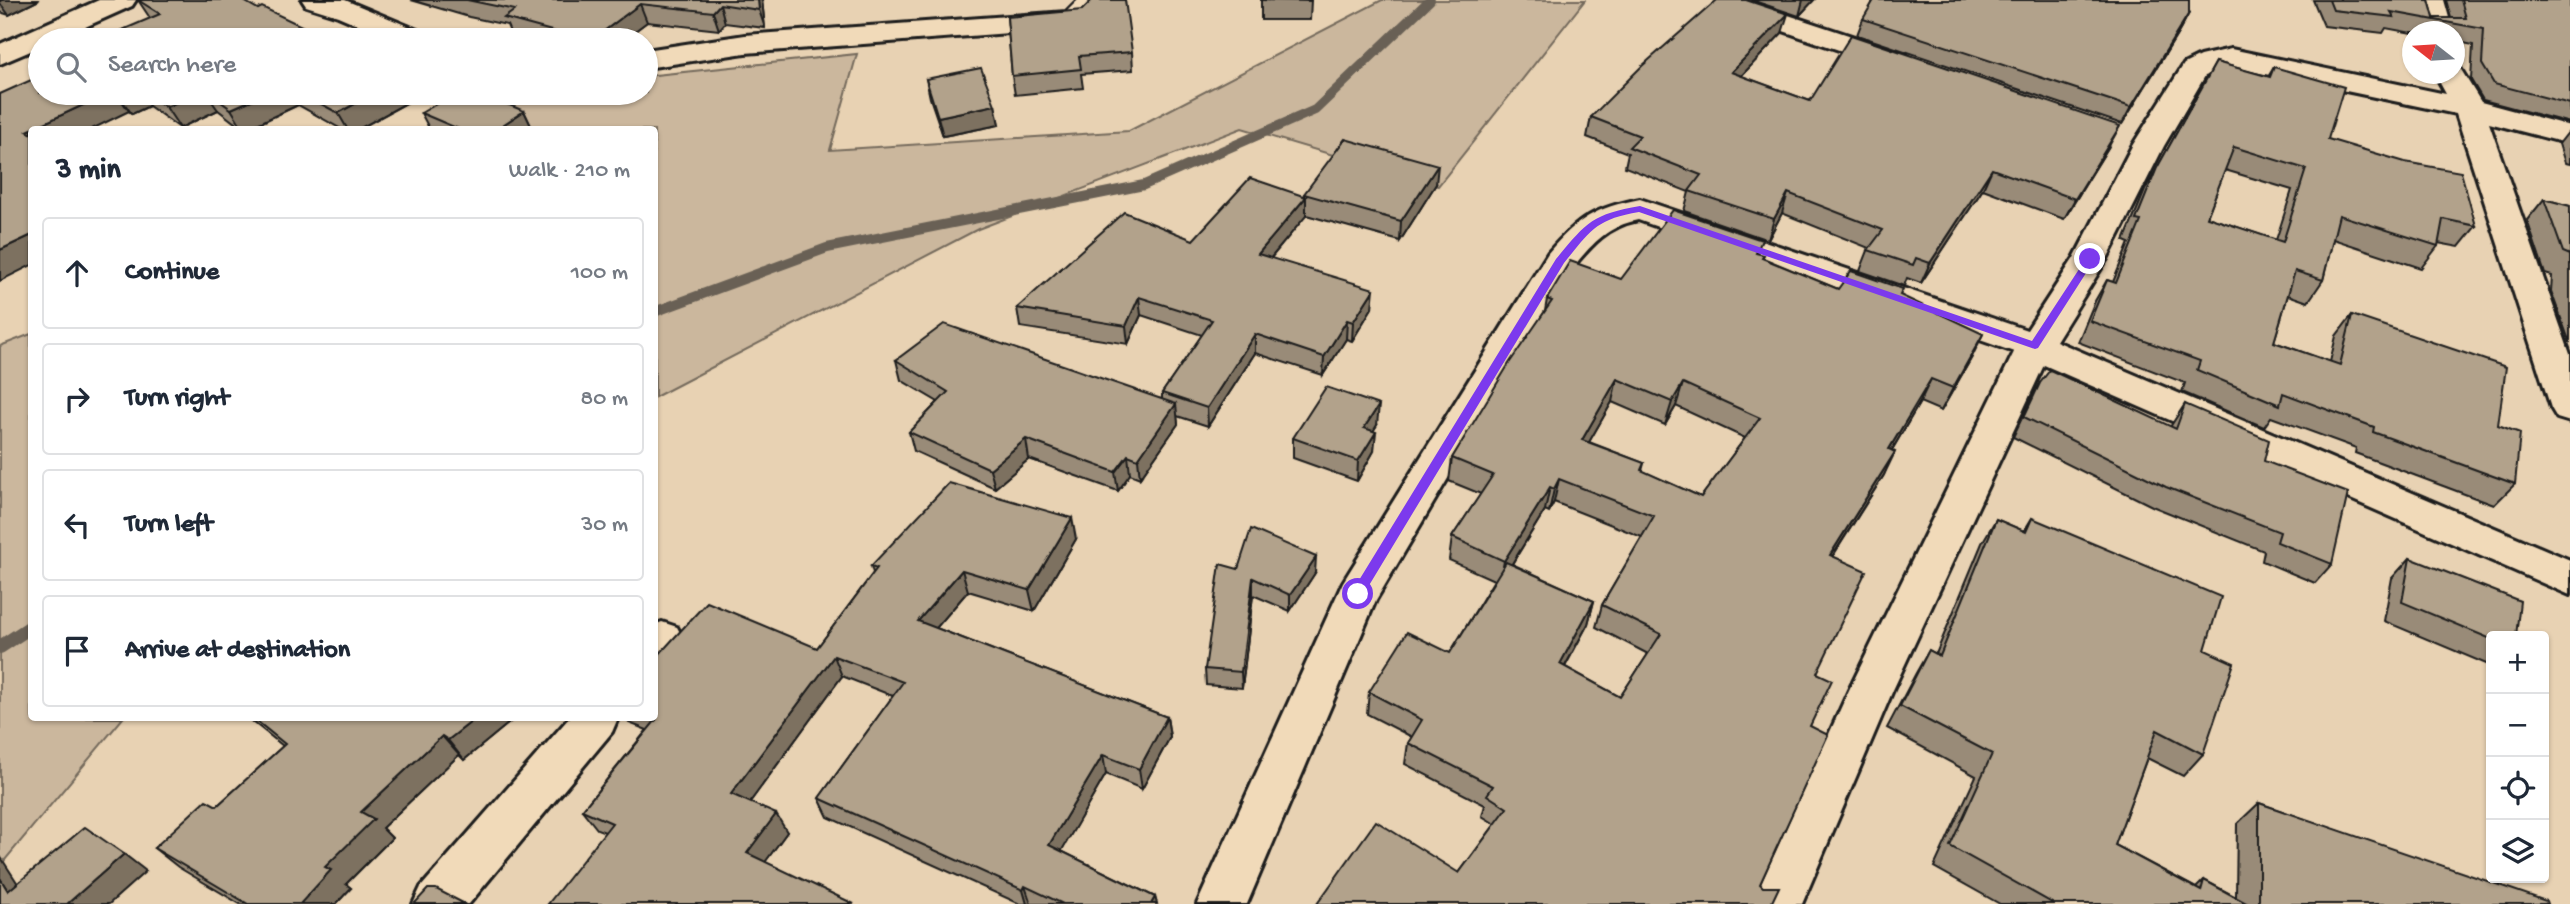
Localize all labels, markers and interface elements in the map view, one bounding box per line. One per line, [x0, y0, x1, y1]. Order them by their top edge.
north arrow [2402, 21, 2465, 84]
search box [28, 28, 658, 105]
icon: search [52, 48, 90, 86]
text: Search here [108, 51, 236, 82]
text: 3 min [56, 154, 121, 189]
text: Walk · 210 m [509, 158, 630, 185]
route end [2074, 243, 2105, 274]
icon: ahead [58, 254, 96, 292]
text: Continue [125, 258, 219, 289]
text: 100 m [571, 260, 628, 287]
icon: right [58, 380, 96, 418]
text: Turn right [125, 384, 229, 415]
text: 80 m [581, 386, 628, 413]
icon: left [58, 506, 96, 544]
text: Turn left [125, 510, 213, 541]
text: 30 m [581, 512, 628, 539]
route start [1342, 578, 1373, 609]
map controls [2486, 631, 2549, 883]
button: + [2486, 631, 2549, 694]
icon: arrive [58, 632, 96, 670]
text: Arrive at destination [125, 636, 350, 667]
button: − [2486, 694, 2549, 757]
button: locate [2486, 757, 2549, 820]
button: layers [2486, 820, 2549, 883]

